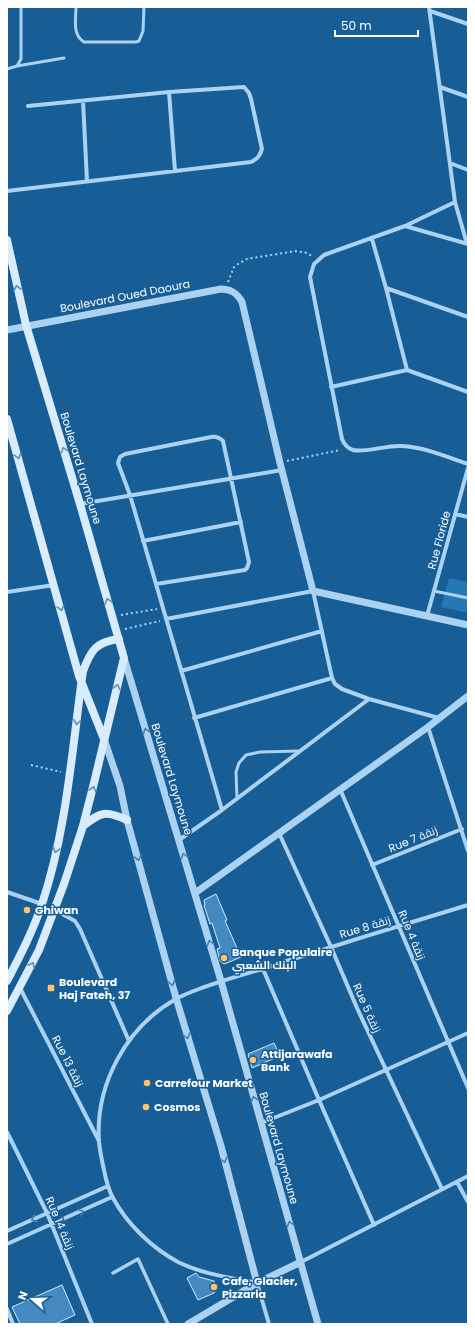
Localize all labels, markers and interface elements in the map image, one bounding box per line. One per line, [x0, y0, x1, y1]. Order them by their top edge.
scale bar [335, 12, 418, 38]
text: 50 m [341, 17, 372, 34]
street label: Boulevard Oued Daoura [59, 276, 191, 316]
one-way arrow [13, 284, 21, 291]
street label: Boulevard Laymoune [56, 410, 106, 526]
one-way arrow [60, 446, 69, 453]
one-way arrow [13, 453, 22, 460]
street label: Rue Floride [424, 509, 455, 571]
one-way arrow [104, 598, 113, 605]
one-way arrow [56, 605, 65, 612]
one-way arrow [112, 684, 120, 691]
one-way arrow [72, 719, 81, 725]
street label: Boulevard Laymoune [147, 721, 197, 837]
one-way arrow [142, 728, 151, 735]
one-way arrow [88, 785, 96, 792]
street label: Rue 7 زنقة [386, 822, 440, 856]
one-way arrow [52, 846, 61, 853]
one-way arrow [180, 852, 189, 859]
one-way arrow [133, 855, 141, 861]
place label: Ghiwan [35, 902, 78, 918]
marker: Ghiwan [22, 905, 32, 915]
street label: Rue 4 زنقة [394, 908, 430, 962]
street label: Rue 8 زنقة [338, 912, 393, 942]
one-way arrow [206, 940, 215, 947]
place label: Banque Populaire البنك الشعبي [232, 944, 333, 975]
marker: Banque Populaire البنك الشعبي [219, 953, 229, 963]
one-way arrow [27, 961, 35, 969]
place label: Boulevard Haj Fateh, 37 [59, 974, 130, 1003]
one-way arrow [167, 979, 176, 986]
street label: Rue 5 زنقة [349, 981, 385, 1035]
marker: Boulevard Haj Fateh, 37 [46, 983, 56, 993]
one-way arrow [182, 1032, 191, 1039]
street label: Rue 13 زنقة [48, 1033, 88, 1090]
place label: Attijarawafa Bank [261, 1046, 333, 1075]
marker: Attijarawafa Bank [248, 1055, 258, 1065]
place label: Carrefour Market [155, 1075, 253, 1091]
marker: Carrefour Market [142, 1078, 152, 1088]
street label: Boulevard Laymoune [255, 1090, 303, 1206]
one-way arrow [250, 1096, 259, 1103]
place label: Cosmos [154, 1099, 200, 1115]
marker: Cosmos [141, 1102, 151, 1112]
one-way arrow [220, 1157, 228, 1164]
street label: Rue 14 زنقة [42, 1194, 78, 1252]
one-way arrow [77, 1209, 85, 1217]
one-way arrow [30, 1215, 37, 1223]
one-way arrow [286, 1221, 295, 1228]
place label: Cafe, Glacier, Pizzaria [222, 1273, 298, 1302]
north arrow [12, 1279, 52, 1319]
marker: Cafe, Glacier, Pizzaria [209, 1282, 219, 1292]
text: N [14, 1289, 32, 1302]

